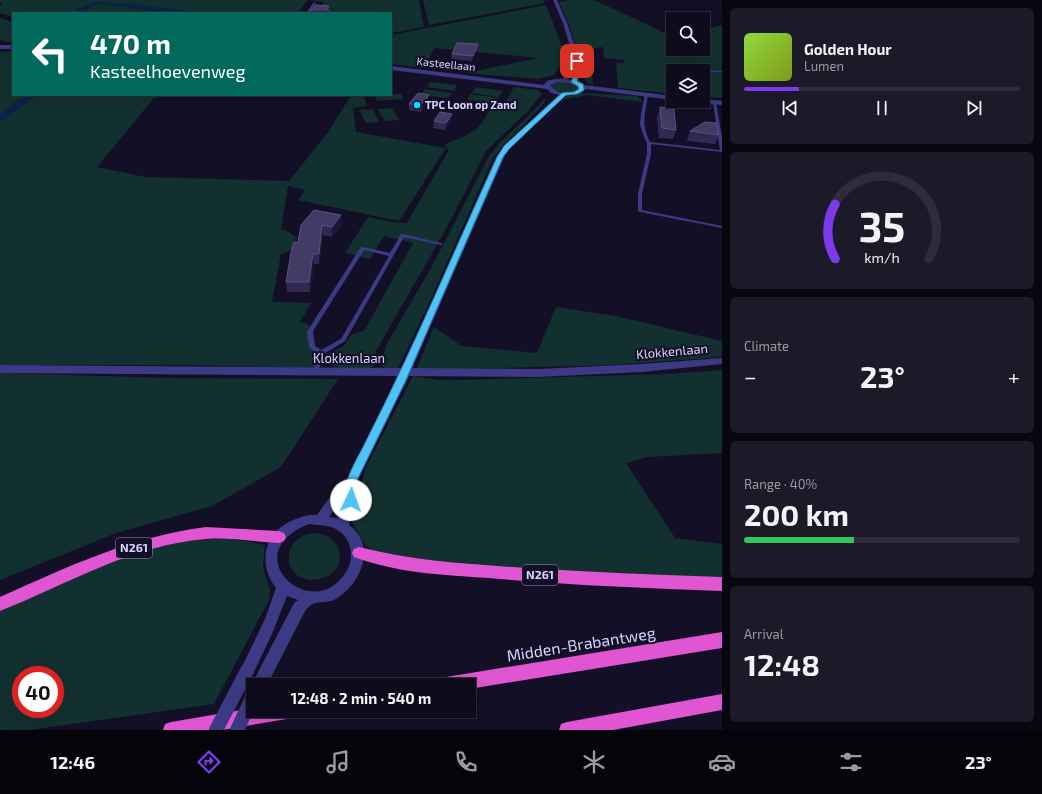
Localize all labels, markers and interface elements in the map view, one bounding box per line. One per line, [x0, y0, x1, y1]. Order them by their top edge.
map controls [666, 12, 710, 108]
button: search [666, 12, 710, 56]
text: 470 m [90, 26, 171, 60]
icon: left [24, 28, 76, 80]
text: Golden Hour [804, 40, 892, 58]
pin [560, 44, 594, 78]
icon: arrive [566, 50, 588, 72]
street label: Kasteellaan [416, 54, 476, 73]
text: Lumen [804, 58, 844, 74]
text: Kasteelhoevenweg [90, 60, 246, 82]
button: layers [666, 64, 710, 108]
icon: previous [779, 97, 801, 119]
icon: pause [871, 97, 893, 119]
icon: next [963, 97, 985, 119]
place label: TPC Loon op Zand [425, 98, 516, 111]
marker: TPC Loon op Zand [412, 100, 422, 110]
text: 35 [859, 199, 905, 249]
text: km/h [864, 248, 900, 265]
text: Climate [744, 338, 789, 354]
street label: Klokkenlaan [635, 340, 709, 362]
street label: Klokkenlaan [313, 350, 385, 366]
text: 23° [860, 358, 905, 394]
text: − [744, 363, 757, 389]
text: + [1008, 363, 1020, 389]
text: Range · 40% [744, 476, 817, 492]
position arrow [330, 479, 372, 521]
text: 200 km [744, 496, 849, 532]
road number: N261 [116, 538, 152, 558]
road number: N261 [522, 565, 558, 585]
street label: Midden-Brabantweg [505, 622, 657, 665]
text: Arrival [744, 626, 784, 642]
text: 12:48 [744, 646, 820, 682]
speed limit sign: 40 [12, 666, 64, 718]
text: 12:48 · 2 min · 540 m [291, 689, 431, 707]
icon: directions [195, 748, 223, 776]
icon: music [324, 748, 352, 776]
icon: phone [452, 748, 480, 776]
icon: climate [580, 748, 608, 776]
icon: car [708, 748, 736, 776]
icon: filters [837, 748, 865, 776]
text: 12:46 [50, 751, 95, 773]
text: 23° [965, 751, 992, 773]

